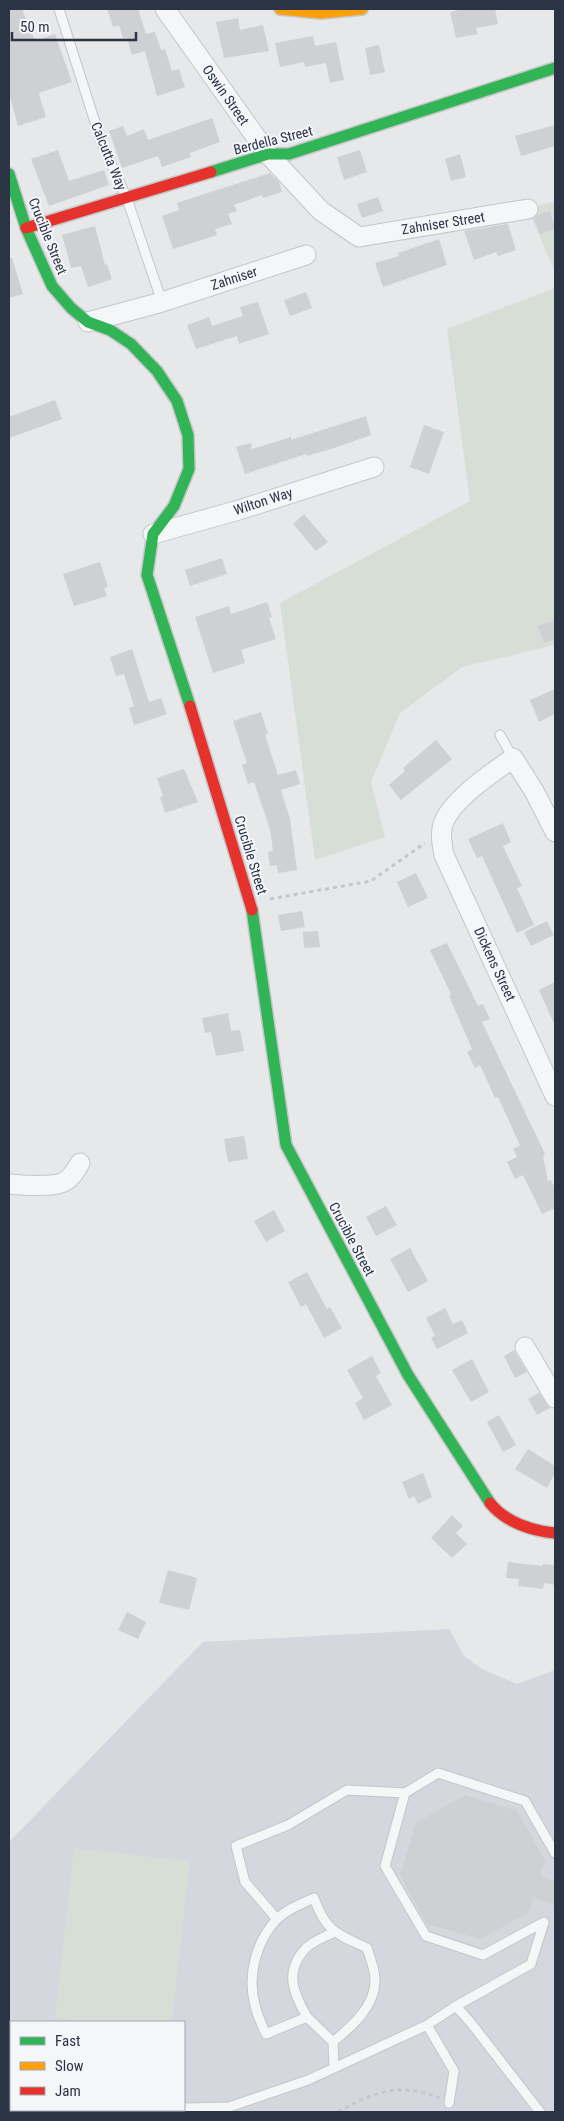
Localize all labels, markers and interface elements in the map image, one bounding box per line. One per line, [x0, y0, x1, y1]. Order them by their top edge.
scale bar [12, 10, 136, 42]
text: 50 m [20, 18, 50, 36]
street label: Oswin Street [199, 62, 253, 128]
street label: Calcutta Way [88, 120, 130, 193]
street label: Berdella Street [232, 122, 314, 158]
street label: Crucible Street [25, 195, 71, 277]
street label: Zahniser Street [400, 209, 486, 237]
street label: Zahniser [209, 263, 259, 293]
street label: Wilton Way [232, 484, 295, 518]
street label: Crucible Street [231, 814, 271, 896]
street label: Dickens Street [471, 925, 519, 1003]
street label: Crucible Street [326, 1199, 378, 1279]
legend [10, 2021, 185, 2111]
text: Fast [55, 2032, 80, 2050]
text: Slow [55, 2057, 84, 2075]
text: Jam [55, 2082, 81, 2100]

